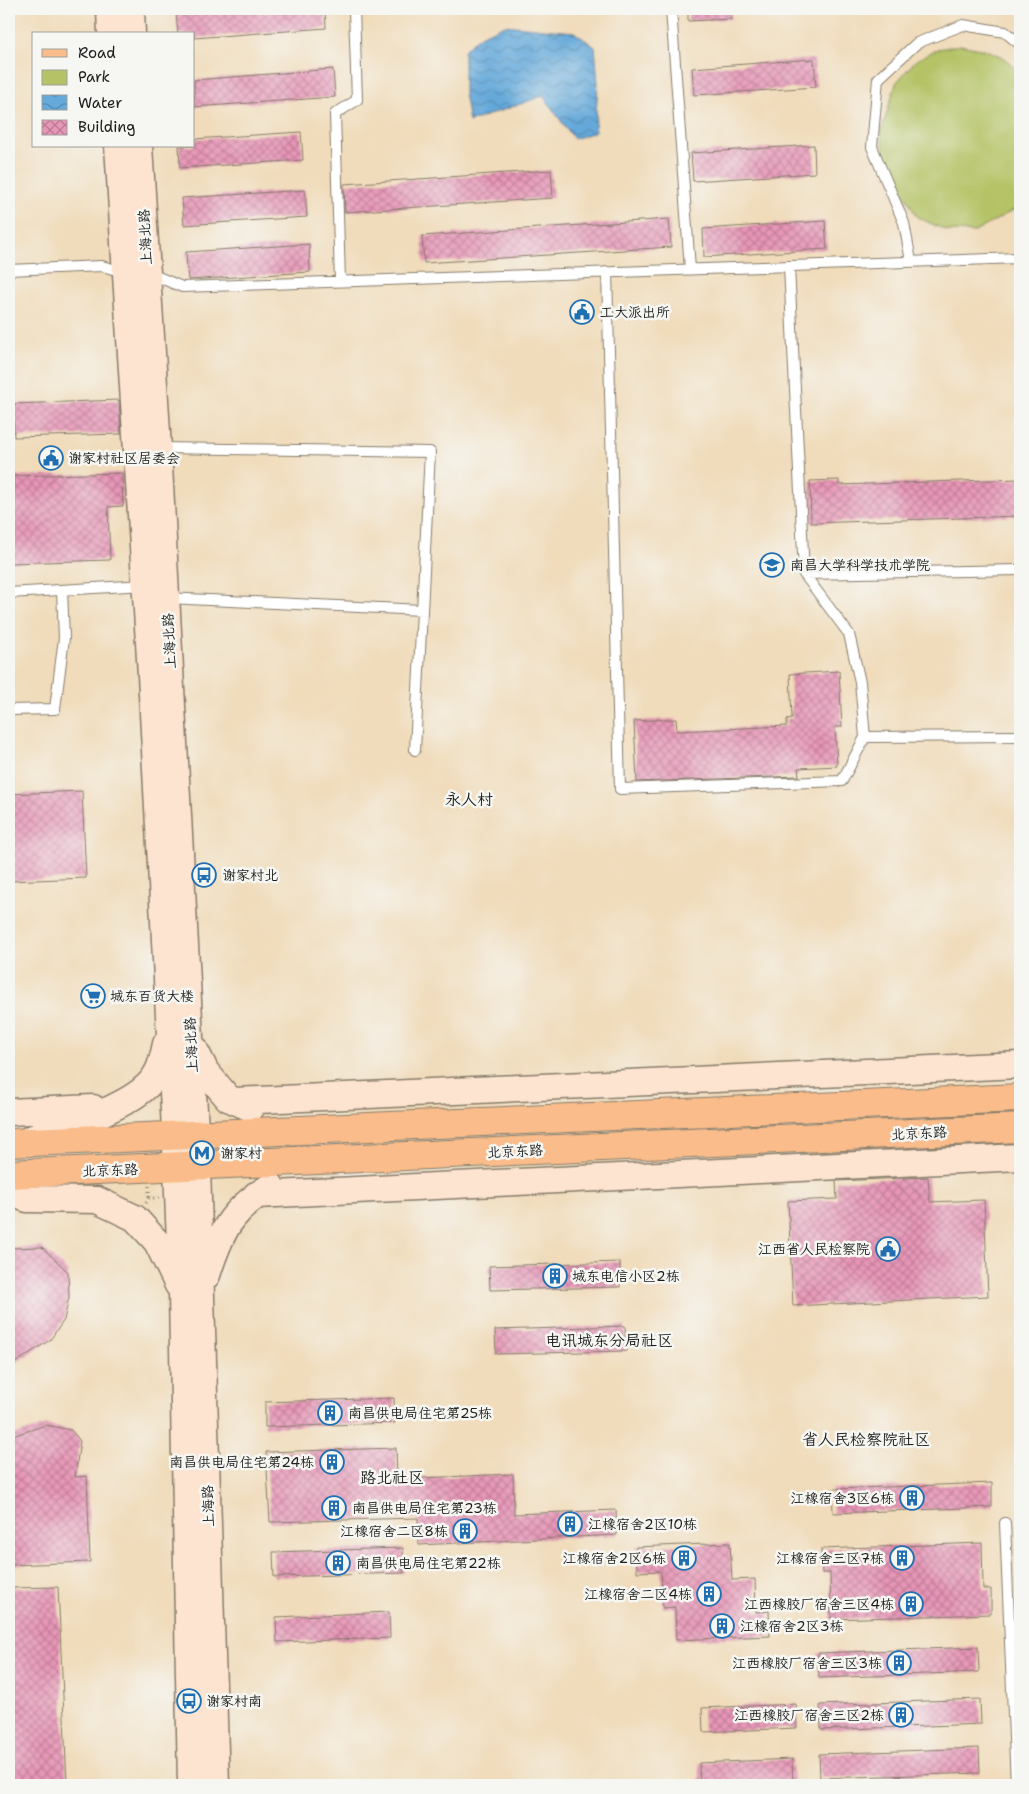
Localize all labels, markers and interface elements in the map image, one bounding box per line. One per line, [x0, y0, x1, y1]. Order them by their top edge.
legend [32, 32, 195, 148]
text: Road [78, 43, 116, 63]
text: Park [78, 67, 110, 87]
text: Water [78, 93, 122, 113]
text: Building [78, 117, 135, 137]
street label: 上海北路 [135, 209, 155, 265]
public building icon: 工大派出所 [569, 299, 595, 325]
place label: 工大派出所 [600, 303, 670, 321]
public building icon: 谢家村社区居委会 [38, 445, 64, 471]
place label: 谢家村社区居委会 [68, 449, 180, 467]
school or university icon: 南昌大学科学技术学院 [759, 552, 785, 578]
place label: 南昌大学科学技术学院 [790, 556, 930, 574]
street label: 上海北路 [159, 613, 179, 669]
district label: 永人村 [445, 789, 493, 810]
bus stop icon: 谢家村北 [191, 862, 217, 888]
place label: 谢家村北 [222, 866, 278, 884]
supermarket icon: 城东百货大楼 [80, 983, 106, 1009]
place label: 城东百货大楼 [110, 987, 194, 1005]
street label: 上海北路 [181, 1017, 201, 1073]
street label: 北京东路 [891, 1123, 947, 1143]
metro station icon: 谢家村 [189, 1140, 215, 1166]
street label: 北京东路 [487, 1141, 543, 1161]
place label: 谢家村 [220, 1144, 262, 1162]
street label: 北京东路 [82, 1160, 138, 1180]
public building icon: 江西省人民检察院 [875, 1236, 901, 1262]
place label: 江西省人民检察院 [758, 1240, 870, 1258]
building icon: 城东电信小区2栋 [542, 1263, 568, 1289]
place label: 城东电信小区2栋 [572, 1267, 680, 1285]
district label: 电讯城东分局社区 [545, 1330, 673, 1351]
building icon: 南昌供电局住宅第25栋 [317, 1400, 343, 1426]
place label: 南昌供电局住宅第25栋 [348, 1404, 492, 1422]
district label: 省人民检察院社区 [802, 1429, 930, 1450]
building icon: 南昌供电局住宅第24栋 [319, 1449, 345, 1475]
place label: 南昌供电局住宅第24栋 [169, 1453, 314, 1471]
district label: 路北社区 [360, 1467, 424, 1488]
street label: 上海路 [198, 1485, 218, 1527]
building icon: 江橡宿舍3区6栋 [899, 1485, 925, 1511]
place label: 江橡宿舍3区6栋 [790, 1489, 894, 1507]
building icon: 南昌供电局住宅第23栋 [321, 1495, 347, 1521]
place label: 南昌供电局住宅第23栋 [352, 1499, 497, 1517]
building icon: 江橡宿舍2区10栋 [557, 1511, 583, 1537]
place label: 江橡宿舍2区10栋 [588, 1515, 697, 1533]
building icon: 江橡宿舍二区8栋 [452, 1518, 478, 1544]
place label: 江橡宿舍二区8栋 [340, 1522, 448, 1540]
building icon: 江橡宿舍2区6栋 [671, 1545, 697, 1571]
building icon: 江橡宿舍三区7栋 [889, 1545, 915, 1571]
place label: 江橡宿舍2区6栋 [562, 1549, 666, 1567]
place label: 江橡宿舍三区7栋 [776, 1549, 884, 1567]
building icon: 南昌供电局住宅第22栋 [325, 1550, 351, 1576]
place label: 南昌供电局住宅第22栋 [356, 1554, 501, 1572]
building icon: 江橡宿舍二区4栋 [696, 1581, 722, 1607]
place label: 江橡宿舍二区4栋 [584, 1585, 692, 1603]
building icon: 江西橡胶厂宿舍三区4栋 [898, 1591, 924, 1617]
place label: 江西橡胶厂宿舍三区4栋 [744, 1595, 894, 1613]
building icon: 江橡宿舍2区3栋 [709, 1613, 735, 1639]
place label: 江橡宿舍2区3栋 [740, 1617, 844, 1635]
building icon: 江西橡胶厂宿舍三区3栋 [886, 1650, 912, 1676]
place label: 江西橡胶厂宿舍三区3栋 [732, 1654, 882, 1672]
bus stop icon: 谢家村南 [176, 1688, 202, 1714]
place label: 谢家村南 [206, 1692, 262, 1710]
building icon: 江西橡胶厂宿舍三区2栋 [888, 1702, 914, 1728]
place label: 江西橡胶厂宿舍三区2栋 [734, 1706, 884, 1724]

